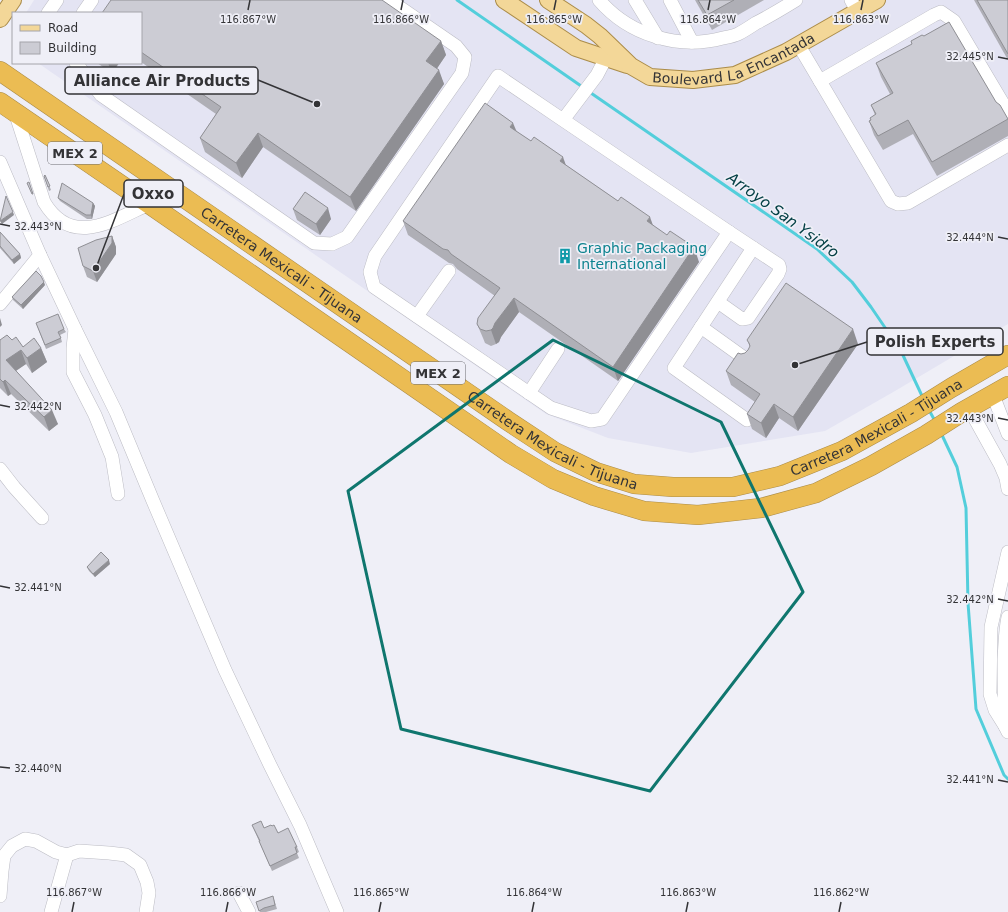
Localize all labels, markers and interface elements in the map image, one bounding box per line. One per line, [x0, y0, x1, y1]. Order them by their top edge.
legend [12, 12, 142, 64]
text: 116.867°W [220, 14, 276, 25]
text: 116.866°W [373, 14, 429, 25]
text: 116.865°W [526, 14, 582, 25]
text: 116.864°W [680, 14, 736, 25]
text: 116.863°W [833, 14, 889, 25]
text: Road [48, 21, 78, 35]
street label: Boulevard La Encantada [652, 29, 817, 88]
text: Building [48, 41, 97, 55]
text: 32.445°N [946, 51, 994, 62]
callout: Alliance Air Products [65, 67, 258, 94]
text: Alliance Air Products [74, 72, 250, 90]
road number: MEX 2 [48, 142, 102, 164]
water label: Arroyo San Ysidro [723, 168, 842, 262]
callout: Oxxo [124, 180, 183, 207]
text: Oxxo [132, 185, 174, 203]
street label: Carretera Mexicali - Tijuana [198, 204, 365, 326]
text: 32.443°N [14, 221, 62, 232]
text: 32.444°N [946, 232, 994, 243]
place label: Graphic Packaging International [577, 240, 707, 272]
building icon: Graphic Packaging International [556, 247, 574, 265]
callout: Polish Experts [867, 328, 1003, 355]
text: Polish Experts [875, 333, 995, 351]
road number: MEX 2 [411, 362, 465, 384]
street label: Carretera Mexicali - Tijuana [788, 375, 965, 479]
street label: Carretera Mexicali - Tijuana [465, 388, 640, 493]
text: 32.442°N [14, 401, 62, 412]
text: 32.443°N [946, 413, 994, 424]
text: 32.441°N [14, 582, 62, 593]
text: 32.442°N [946, 594, 994, 605]
text: 32.440°N [14, 763, 62, 774]
text: 32.441°N [946, 774, 994, 785]
text: 116.867°W [46, 887, 102, 898]
text: 116.866°W [200, 887, 256, 898]
text: 116.865°W [353, 887, 409, 898]
text: 116.864°W [506, 887, 562, 898]
text: 116.863°W [660, 887, 716, 898]
text: 116.862°W [813, 887, 869, 898]

